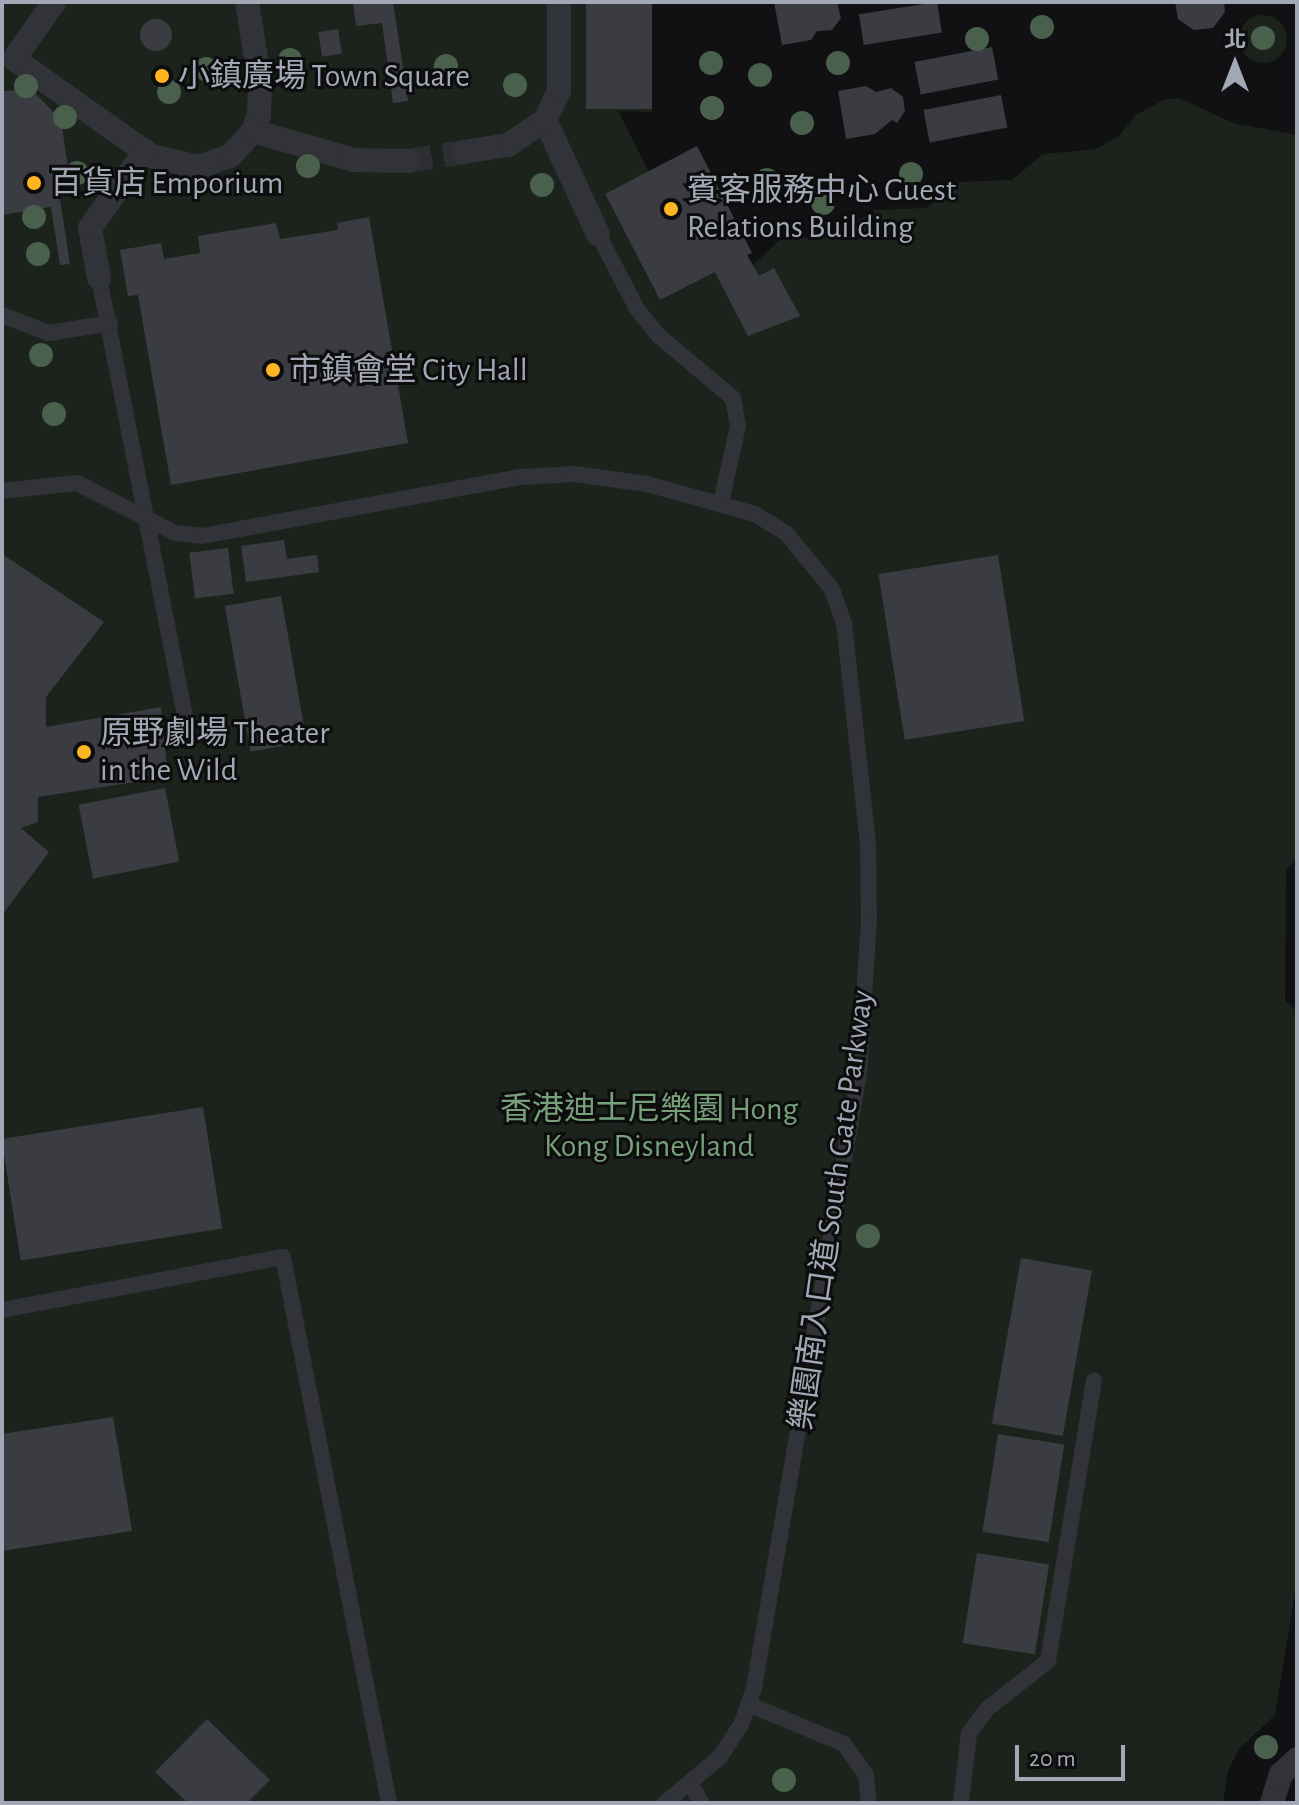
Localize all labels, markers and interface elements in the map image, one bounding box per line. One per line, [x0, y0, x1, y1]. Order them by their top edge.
north arrow [1195, 24, 1275, 104]
text: 北 [1224, 29, 1246, 51]
place label: 小鎮廣場 Town Square [178, 57, 470, 95]
marker: 小鎮廣場 Town Square [153, 67, 171, 85]
place label: 百貨店 Emporium [50, 164, 283, 202]
place label: 賓客服務中心 Guest Relations Building [687, 172, 956, 247]
marker: 百貨店 Emporium [25, 174, 43, 192]
marker: 賓客服務中心 Guest Relations Building [662, 200, 680, 218]
place label: 市鎮會堂 City Hall [289, 351, 528, 389]
marker: 市鎮會堂 City Hall [264, 361, 282, 379]
place label: 原野劇場 Theater in the Wild [100, 715, 330, 790]
marker: 原野劇場 Theater in the Wild [75, 743, 93, 761]
street label: 樂園南入口道 South Gate Parkway [782, 988, 882, 1432]
park label: 香港迪士尼樂園 Hong Kong Disneyland [500, 1091, 798, 1166]
scale bar [1019, 1729, 1129, 1779]
text: 20 m [1029, 1747, 1076, 1771]

